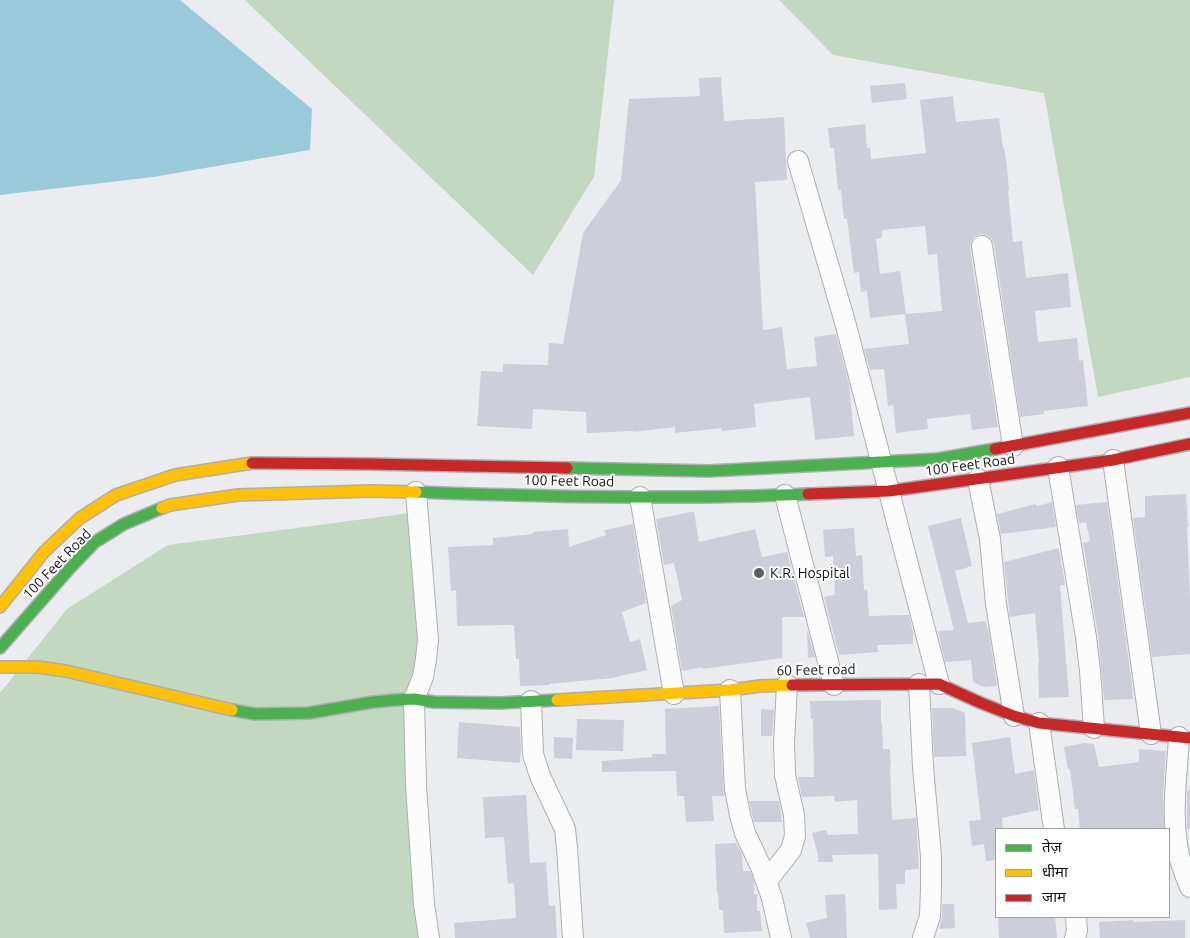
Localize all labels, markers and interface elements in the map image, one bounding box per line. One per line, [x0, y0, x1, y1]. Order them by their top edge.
street label: 100 Feet Road [924, 450, 1016, 480]
street label: 100 Feet Road [524, 472, 614, 490]
street label: 100 Feet Road [19, 526, 95, 602]
place label: K.R. Hospital [770, 565, 850, 581]
marker: K.R. Hospital [752, 566, 766, 580]
street label: 60 Feet road [776, 661, 856, 679]
legend [995, 828, 1170, 918]
text: तेज़ [1042, 838, 1062, 855]
text: धीमा [1042, 863, 1068, 880]
text: जाम [1042, 888, 1066, 905]

